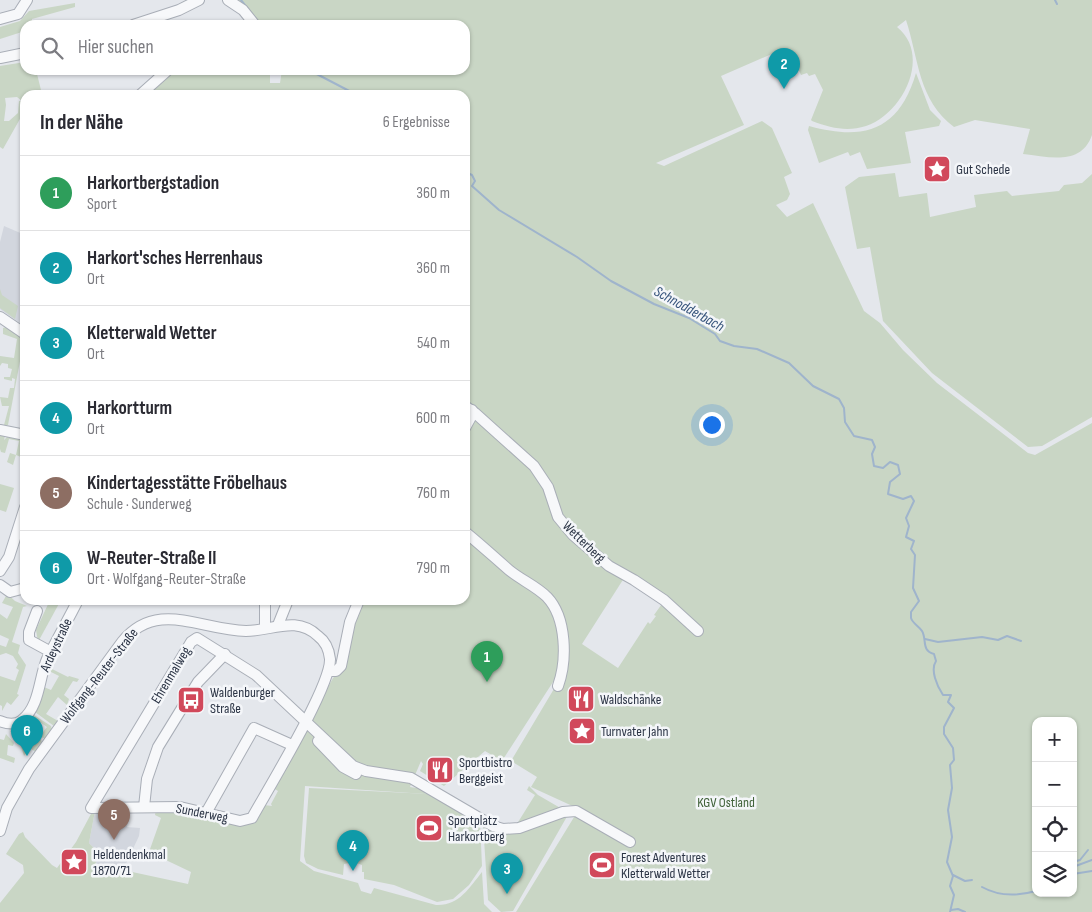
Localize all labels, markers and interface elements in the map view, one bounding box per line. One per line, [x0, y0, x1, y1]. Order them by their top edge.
search box [20, 20, 470, 75]
icon: search [38, 34, 66, 62]
text: Hier suchen [78, 36, 154, 59]
pin: 2 [768, 48, 800, 89]
text: In der Nähe [40, 110, 123, 135]
text: 6 Ergebnisse [383, 113, 450, 132]
place icon: Gut Schede [922, 154, 952, 184]
place label: Gut Schede [956, 161, 1010, 178]
text: Harkortbergstadion [87, 172, 219, 195]
text: 1 [53, 184, 59, 203]
text: 360 m [416, 184, 450, 203]
text: Sport [87, 195, 117, 214]
text: Harkort'sches Herrenhaus [87, 247, 263, 270]
text: 2 [52, 259, 60, 278]
text: 360 m [416, 259, 450, 278]
text: Ort [87, 270, 105, 289]
water label: Schnodderbach [651, 282, 727, 336]
text: Kletterwald Wetter [87, 322, 217, 345]
text: 3 [52, 334, 60, 353]
text: 540 m [417, 334, 450, 353]
text: Ort [87, 345, 105, 364]
text: Harkortturm [87, 397, 172, 420]
text: 4 [52, 409, 60, 428]
text: 600 m [416, 409, 450, 428]
your location [699, 412, 725, 438]
text: Ort [87, 420, 105, 439]
text: Kindertagesstätte Fröbelhaus [87, 472, 287, 495]
text: 5 [52, 484, 60, 503]
text: 760 m [417, 484, 450, 503]
text: Schule · Sunderweg [87, 495, 192, 514]
street label: Wetterberg [559, 517, 609, 567]
text: W-Reuter-Straße II [87, 547, 216, 570]
text: 6 [52, 559, 60, 578]
text: 790 m [417, 559, 450, 578]
text: Ort · Wolfgang-Reuter-Straße [87, 570, 246, 589]
street label: Ardeystraße [36, 616, 76, 675]
street label: Wolfgang-Reuter-Straße [56, 625, 142, 727]
pin: 1 [471, 641, 503, 682]
street label: Ehrenmalweg [147, 643, 195, 706]
place label: Waldenburger Straße [210, 684, 275, 717]
restaurant icon: Waldschänke [566, 684, 596, 714]
bus stop icon: Waldenburger Straße [176, 685, 206, 715]
place label: Waldschänke [600, 691, 661, 708]
pin: 6 [11, 715, 43, 756]
place icon: Turnvater Jahn [567, 716, 597, 746]
map controls [1032, 717, 1077, 897]
button: + [1032, 717, 1077, 762]
place label: Turnvater Jahn [601, 723, 668, 740]
place label: Sportbistro Berggeist [459, 754, 513, 787]
restaurant icon: Sportbistro Berggeist [425, 755, 455, 785]
button: − [1032, 762, 1077, 807]
park label: KGV Ostland [697, 794, 755, 811]
pin: 5 [98, 799, 130, 840]
street label: Sunderweg [175, 800, 230, 826]
button: locate [1032, 807, 1077, 852]
place label: Sportplatz Harkortberg [448, 812, 505, 845]
sports icon: Sportplatz Harkortberg [414, 813, 444, 843]
pin: 4 [337, 830, 369, 871]
place label: Heldendenkmal 1870/71 [93, 846, 166, 879]
place icon: Heldendenkmal 1870/71 [59, 847, 89, 877]
place label: Forest Adventures Kletterwald Wetter [621, 849, 710, 882]
sports icon: Forest Adventures Kletterwald Wetter [587, 850, 617, 880]
button: layers [1032, 852, 1077, 897]
pin: 3 [491, 853, 523, 894]

